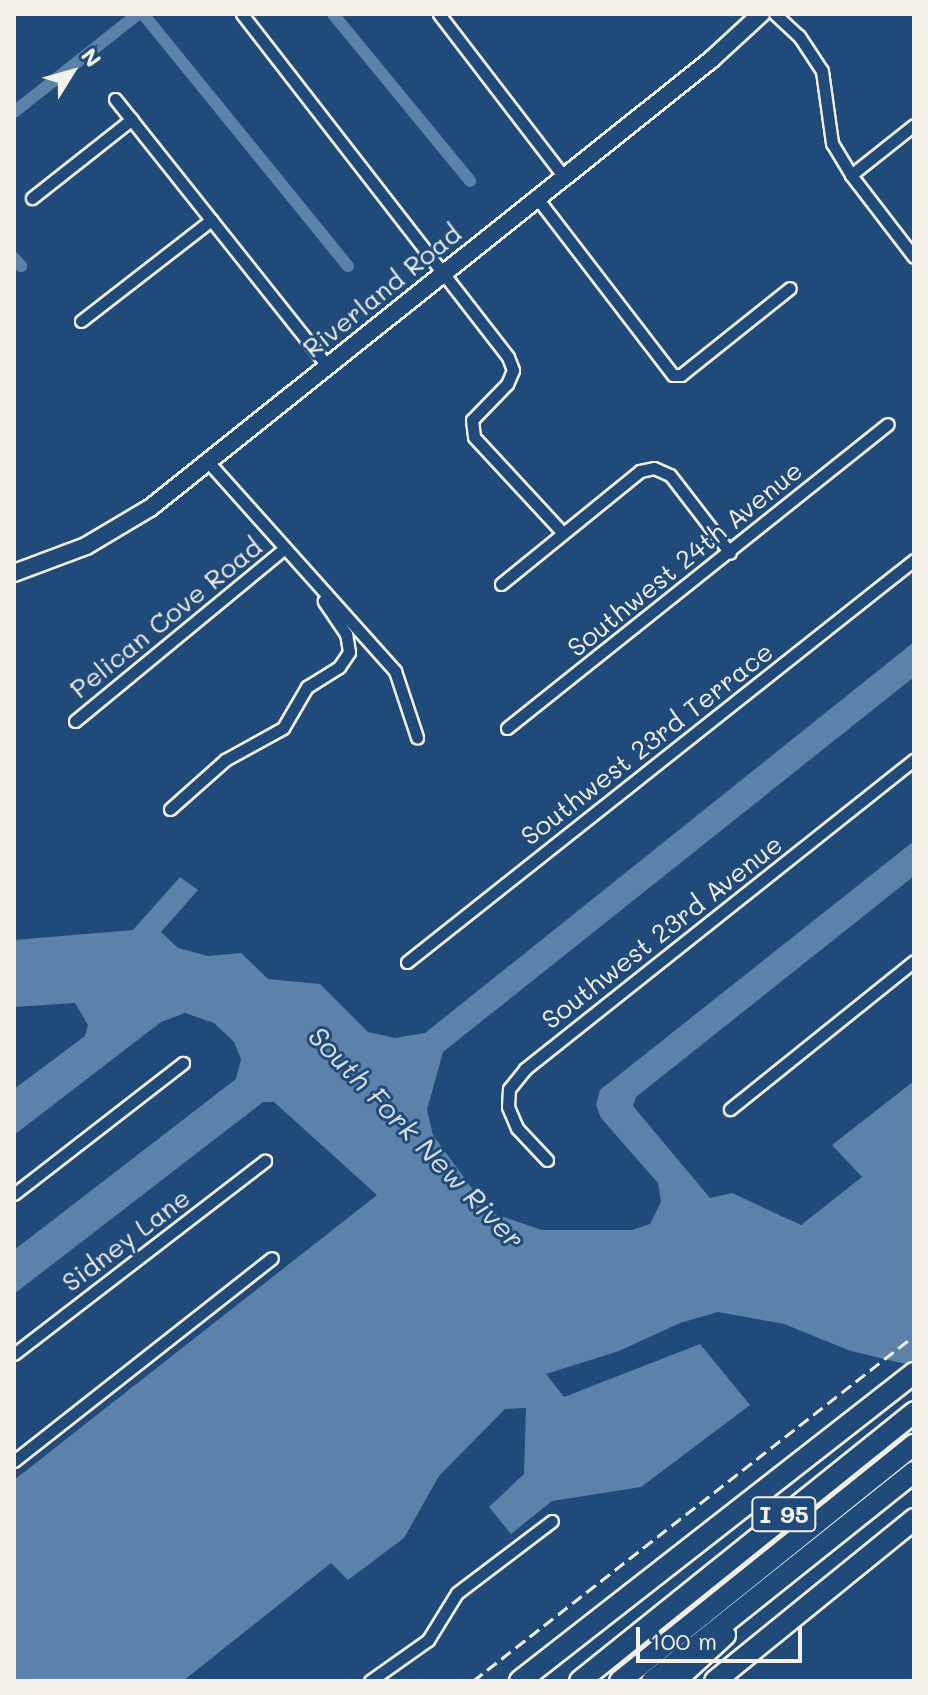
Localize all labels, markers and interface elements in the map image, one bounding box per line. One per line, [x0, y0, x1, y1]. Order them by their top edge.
north arrow [32, 32, 112, 112]
text: N [75, 42, 108, 73]
street label: Riverland Road [297, 218, 467, 364]
street label: Southwest 24th Avenue [561, 455, 809, 663]
street label: Pelican Cove Road [64, 531, 268, 705]
street label: Southwest 23rd Terrace [515, 636, 779, 852]
street label: Southwest 23rd Avenue [536, 828, 788, 1036]
water label: South Fork New River [302, 1019, 532, 1255]
street label: Sidney Lane [56, 1182, 196, 1298]
road number: I 95 [750, 1494, 818, 1534]
scale bar [640, 1611, 806, 1661]
text: 100 m [650, 1625, 717, 1656]

